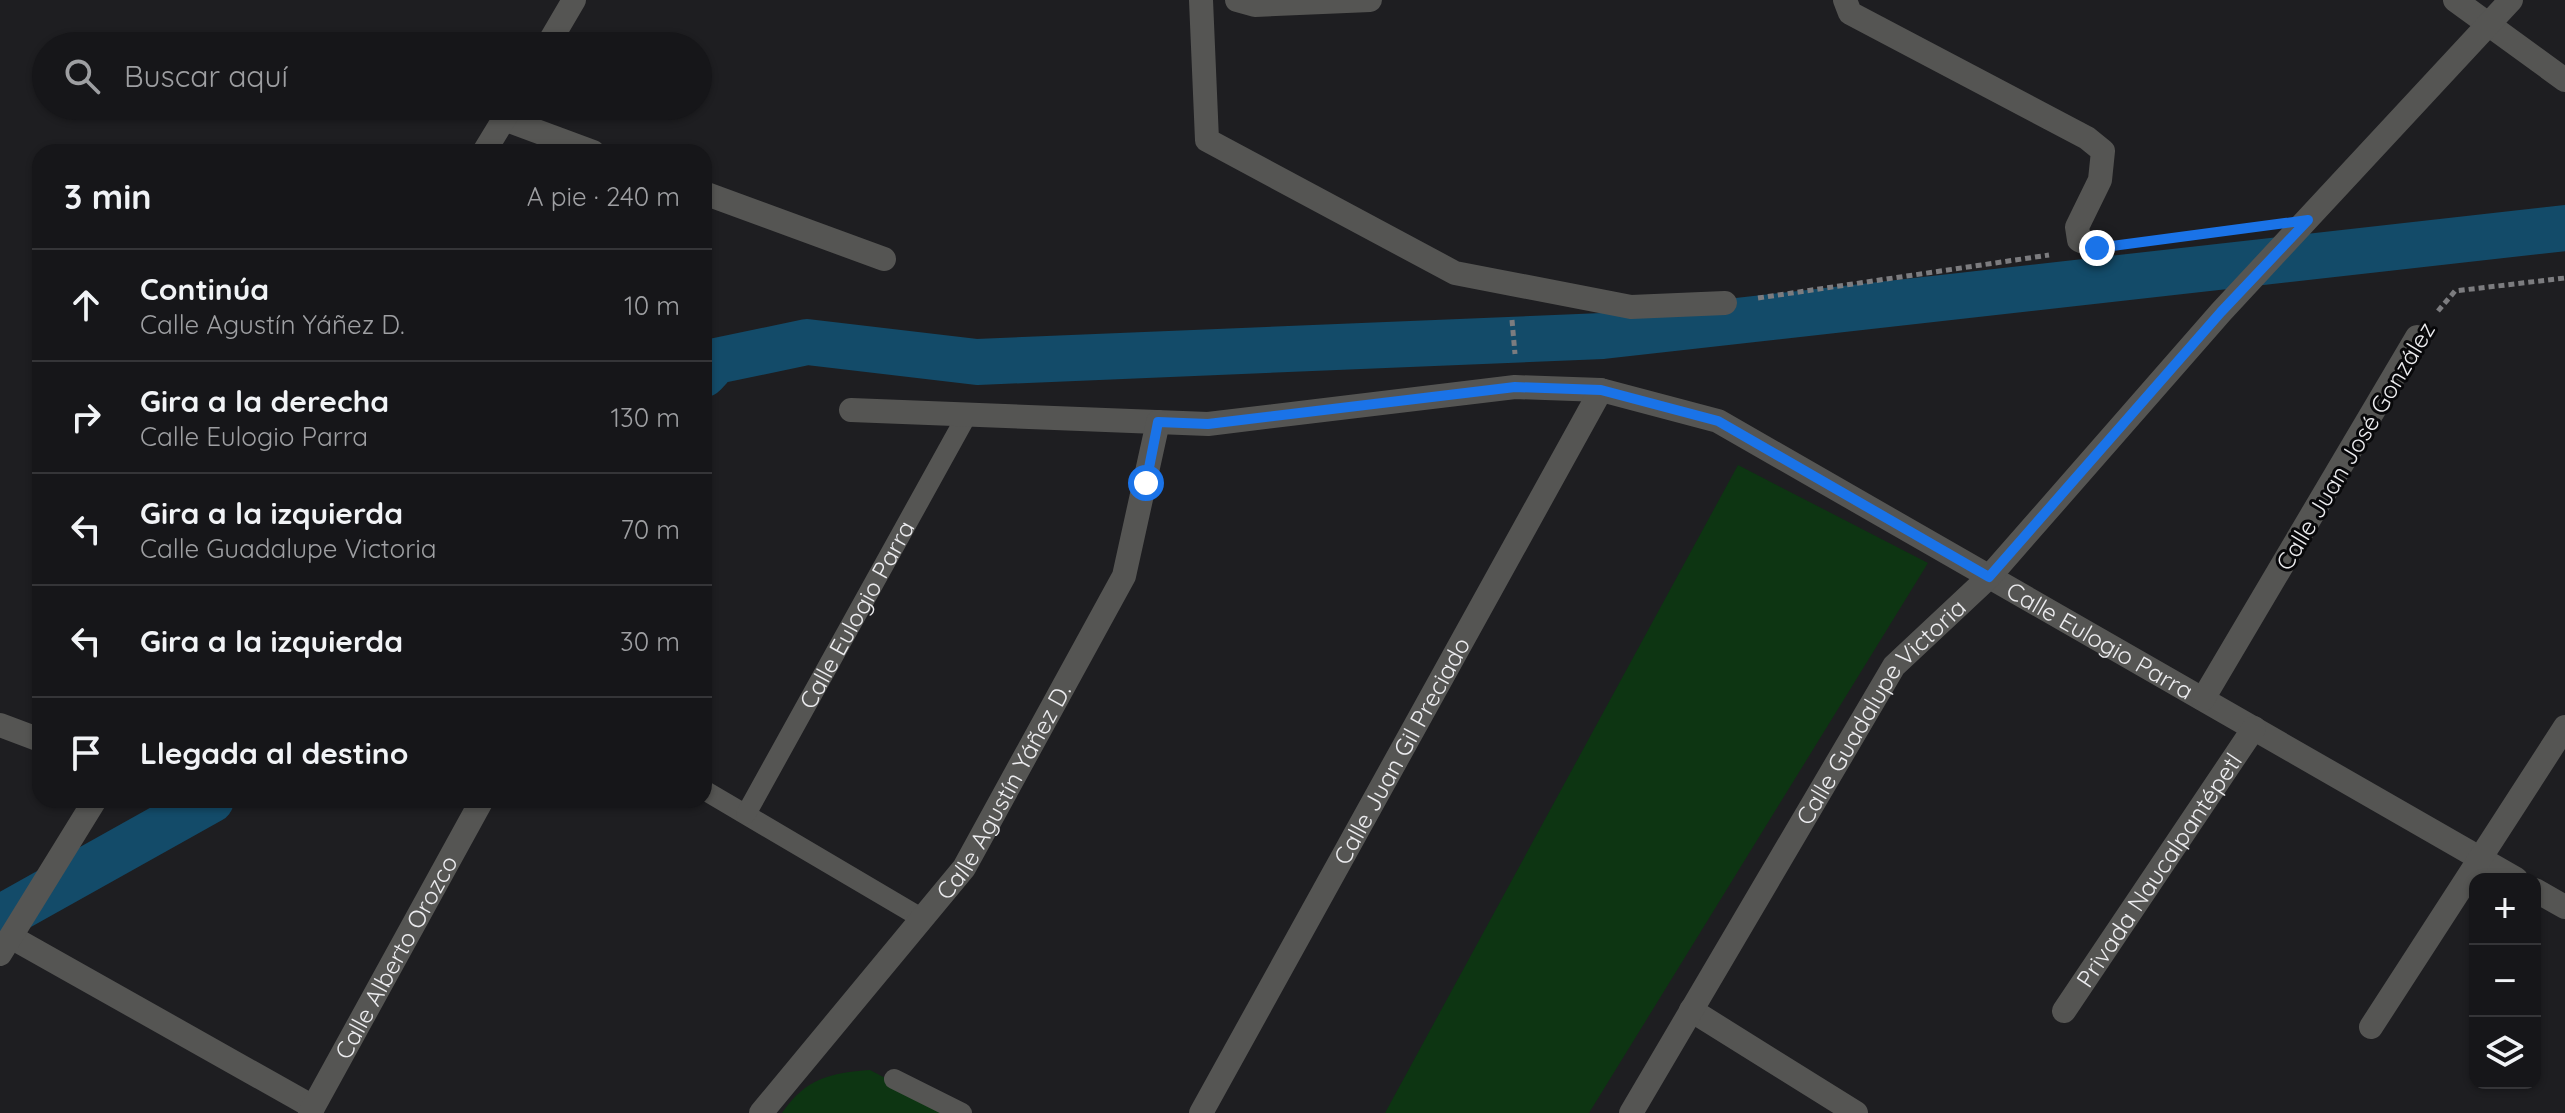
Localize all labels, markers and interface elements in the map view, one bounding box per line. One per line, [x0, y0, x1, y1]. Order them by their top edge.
search box [32, 32, 712, 120]
icon: search [60, 54, 104, 98]
text: Buscar aquí [124, 57, 288, 95]
text: 3 min [64, 175, 151, 218]
text: A pie · 240 m [527, 180, 680, 213]
route end [2079, 230, 2115, 266]
text: Continúa [140, 270, 269, 308]
icon: ahead [64, 283, 108, 327]
text: 10 m [624, 289, 680, 322]
text: Calle Agustín Yáñez D. [140, 308, 405, 341]
street label: Calle Juan José González [2269, 316, 2441, 576]
text: Gira a la derecha [140, 382, 389, 420]
icon: right [64, 395, 108, 439]
text: 130 m [610, 401, 680, 434]
text: Calle Eulogio Parra [140, 420, 368, 453]
route start [1128, 465, 1164, 501]
text: Gira a la izquierda [140, 494, 403, 532]
icon: left [64, 507, 108, 551]
text: 70 m [620, 513, 680, 546]
street label: Calle Eulogio Parra [792, 515, 921, 714]
text: Calle Guadalupe Victoria [140, 532, 437, 565]
street label: Calle Eulogio Parra [2001, 575, 2199, 706]
street label: Calle Guadalupe Victoria [1789, 592, 1972, 830]
icon: left [64, 619, 108, 663]
text: Gira a la izquierda [140, 622, 403, 660]
text: 30 m [620, 625, 680, 658]
street label: Calle Juan Gil Preciado [1327, 632, 1476, 870]
street label: Calle Agustín Yáñez D. [929, 678, 1077, 906]
icon: arrive [64, 731, 108, 775]
text: Llegada al destino [140, 734, 408, 772]
street label: Privada Naucalpantépetl [2069, 747, 2248, 993]
street label: Calle Alberto Orozco [328, 850, 464, 1064]
map controls [2469, 873, 2541, 1089]
button: + [2469, 873, 2541, 945]
button: − [2469, 945, 2541, 1017]
button: layers [2469, 1017, 2541, 1089]

